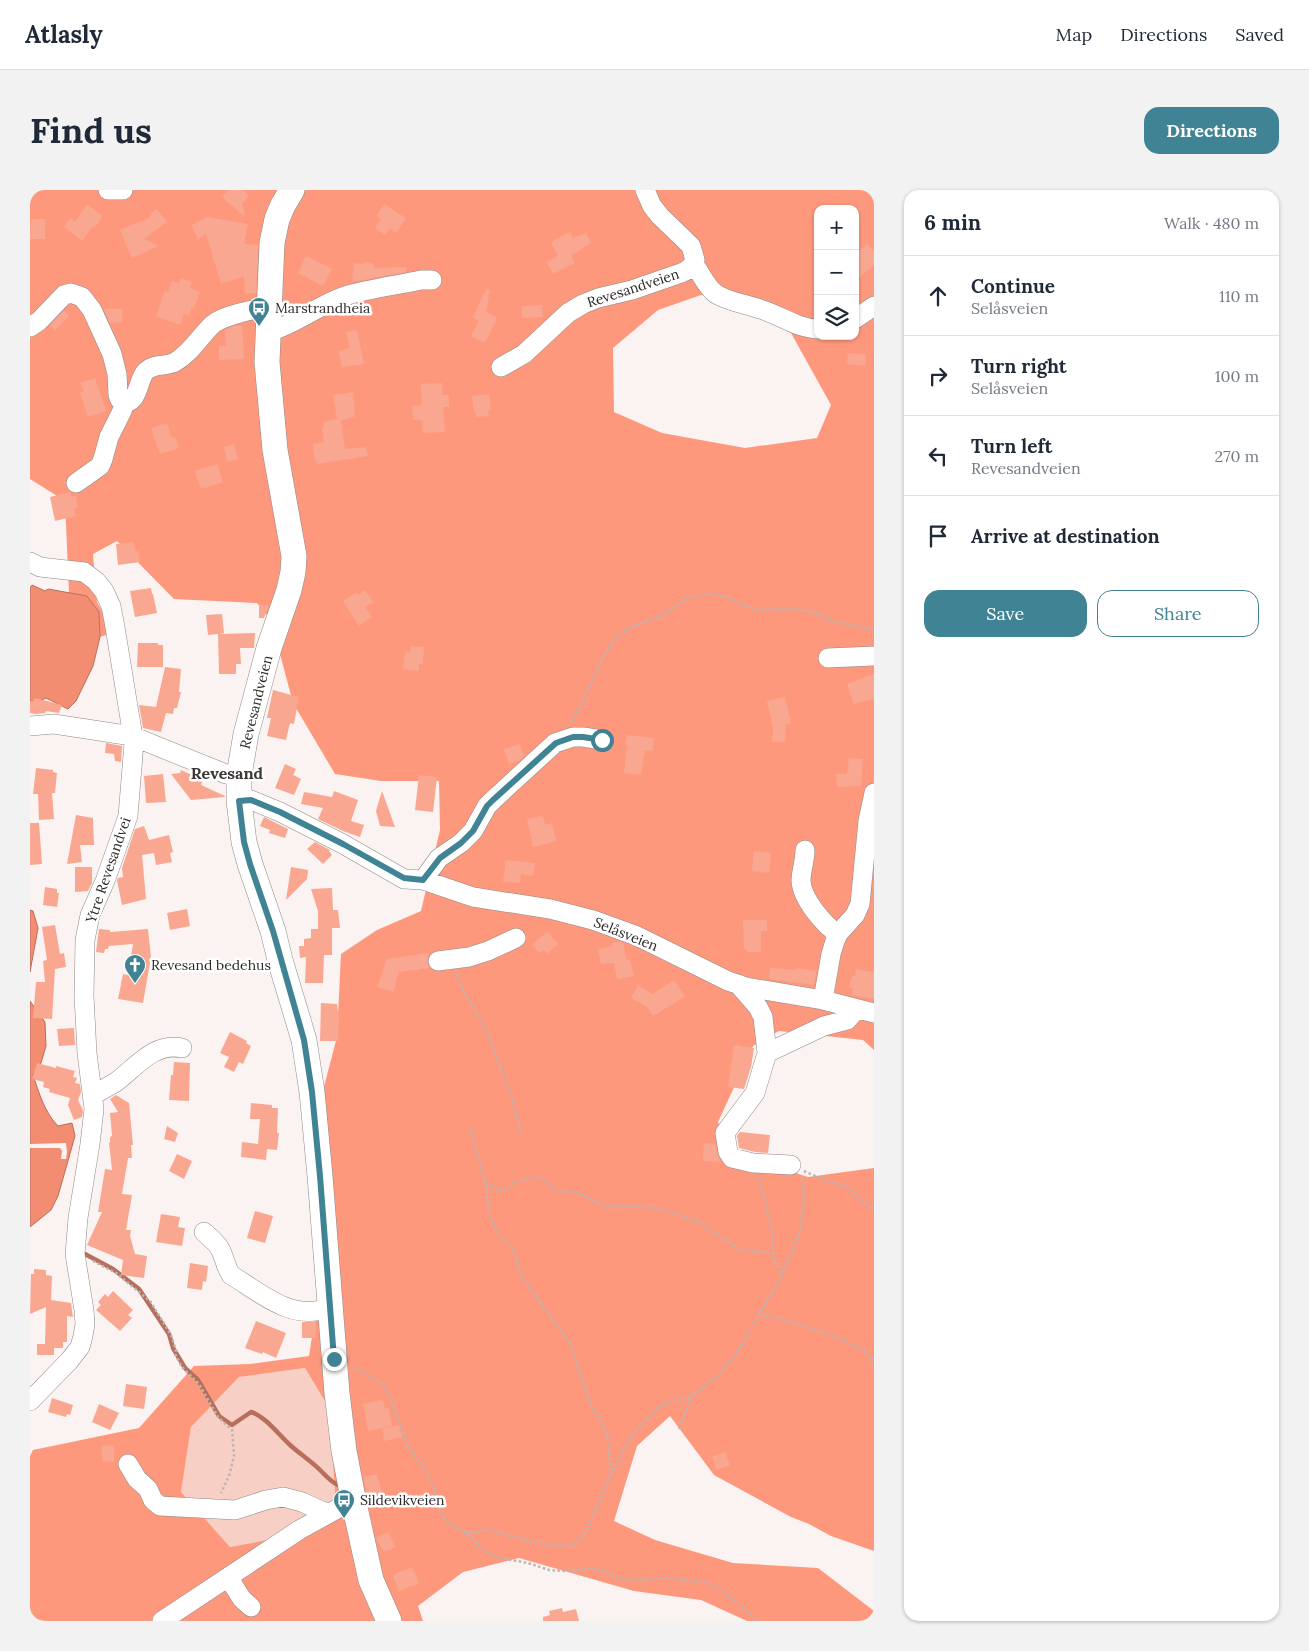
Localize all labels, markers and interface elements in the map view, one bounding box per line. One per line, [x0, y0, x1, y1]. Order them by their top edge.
text: Atlasly [25, 19, 103, 50]
text: Map [1056, 23, 1092, 46]
text: Directions [1120, 23, 1207, 46]
text: Saved [1235, 23, 1284, 46]
button: Directions [1144, 107, 1279, 154]
text: Find us [30, 108, 152, 153]
map controls [814, 205, 859, 340]
button: + [814, 205, 859, 250]
text: 6 min [924, 209, 981, 236]
text: Walk · 480 m [1164, 213, 1259, 233]
button: − [814, 250, 859, 295]
street label: Revesandveien [585, 264, 682, 311]
text: Continue [971, 274, 1055, 298]
icon: ahead [924, 282, 952, 310]
text: 110 m [1219, 286, 1259, 306]
button: layers [814, 295, 859, 340]
bus stop icon: Marstrandheia [247, 296, 271, 327]
text: Selåsveien [971, 298, 1048, 318]
place label: Marstrandheia [275, 299, 370, 317]
text: Turn right [971, 354, 1067, 378]
icon: right [924, 362, 952, 390]
text: 100 m [1215, 366, 1259, 386]
text: Selåsveien [971, 378, 1048, 398]
text: Turn left [971, 434, 1052, 458]
icon: left [924, 442, 952, 470]
text: 270 m [1215, 446, 1259, 466]
text: Revesandveien [971, 458, 1081, 478]
icon: arrive [924, 522, 952, 550]
text: Arrive at destination [971, 524, 1160, 548]
button: Save [924, 590, 1087, 637]
button: Share [1097, 590, 1259, 637]
street label: Revesandveien [236, 653, 276, 751]
route start [591, 729, 614, 752]
district label: Revesand [191, 763, 264, 783]
street label: Ytre Revesandvei [81, 815, 135, 926]
street label: Selåsveien [591, 913, 661, 955]
church icon: Revesand bedehus [123, 953, 147, 984]
place label: Revesand bedehus [151, 956, 271, 974]
route end [323, 1348, 346, 1371]
bus stop icon: Sildevikveien [332, 1488, 356, 1519]
place label: Sildevikveien [360, 1491, 445, 1509]

